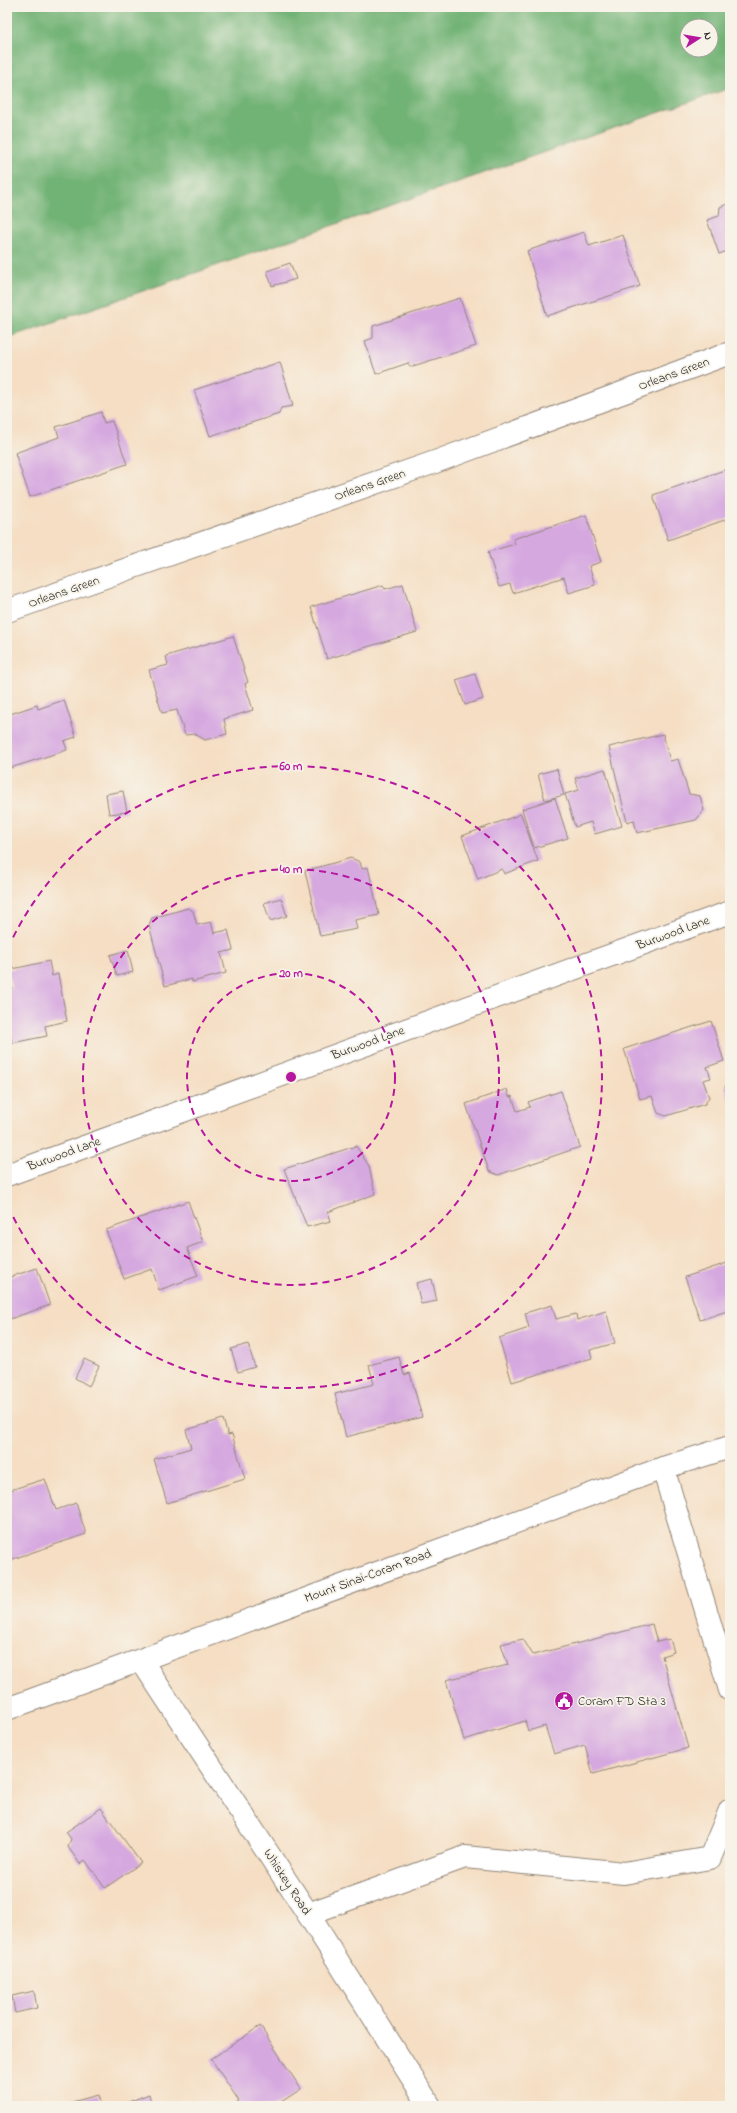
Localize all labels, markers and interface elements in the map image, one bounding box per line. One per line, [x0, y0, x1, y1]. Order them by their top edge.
north arrow [679, 18, 719, 58]
text: N [699, 31, 716, 41]
street label: Orleans Green [636, 352, 712, 396]
street label: Orleans Green [332, 464, 408, 506]
street label: Orleans Green [26, 571, 102, 613]
text: 60 m [279, 758, 303, 776]
text: 40 m [279, 861, 303, 879]
street label: Burwood Lane [633, 911, 712, 955]
text: 20 m [278, 965, 303, 983]
street label: Burwood Lane [328, 1021, 407, 1065]
centre of rings [284, 1070, 298, 1084]
street label: Burwood Lane [24, 1132, 103, 1176]
street label: Mount Sinai-Coram Road [302, 1544, 435, 1608]
public building icon: Coram FD Sta 3 [553, 1690, 575, 1712]
place label: Coram FD Sta 3 [578, 1692, 666, 1711]
street label: Whiskey Road [258, 1845, 316, 1920]

